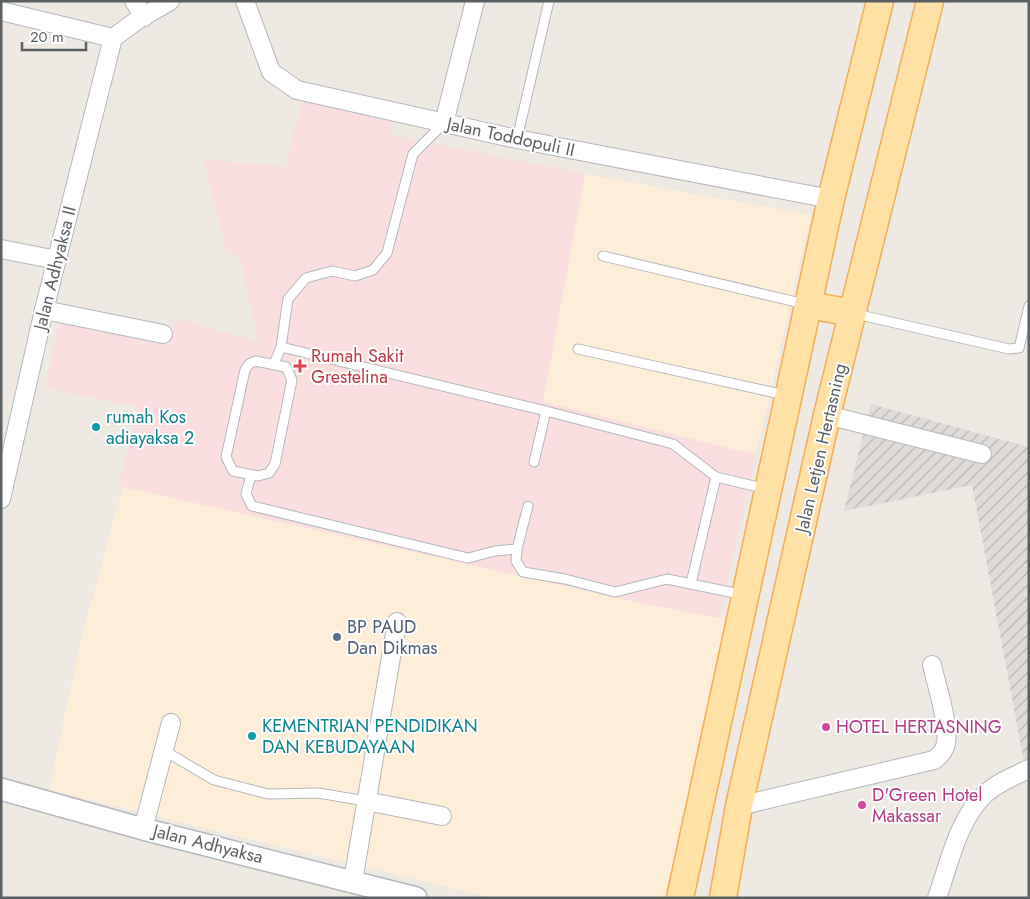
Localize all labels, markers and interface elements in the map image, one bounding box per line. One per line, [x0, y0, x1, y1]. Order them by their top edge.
scale bar [22, 20, 86, 52]
text: 20 m [30, 26, 64, 48]
street label: Jalan Toddopuli II [443, 110, 577, 163]
street label: Jalan Adhyaksa II [27, 203, 83, 335]
place label: Rumah Sakit Grestelina [311, 343, 404, 390]
marker: Rumah Sakit Grestelina [293, 359, 307, 373]
street label: Jalan Letjen Hertasning [788, 361, 853, 537]
place label: rumah Kos adiayaksa 2 [106, 404, 194, 451]
marker: rumah Kos adiayaksa 2 [90, 421, 102, 433]
place label: BP PAUD Dan Dikmas [347, 614, 438, 661]
marker: BP PAUD Dan Dikmas [331, 631, 343, 643]
place label: KEMENTRIAN PENDIDIKAN DAN KEBUDAYAAN [262, 713, 478, 760]
place label: HOTEL HERTASNING [836, 714, 1002, 740]
marker: HOTEL HERTASNING [820, 721, 832, 733]
marker: KEMENTRIAN PENDIDIKAN DAN KEBUDAYAAN [246, 730, 258, 742]
place label: D'Green Hotel Makassar [872, 782, 983, 829]
marker: D'Green Hotel Makassar [856, 799, 868, 811]
street label: Jalan Adhyaksa [148, 817, 266, 870]

